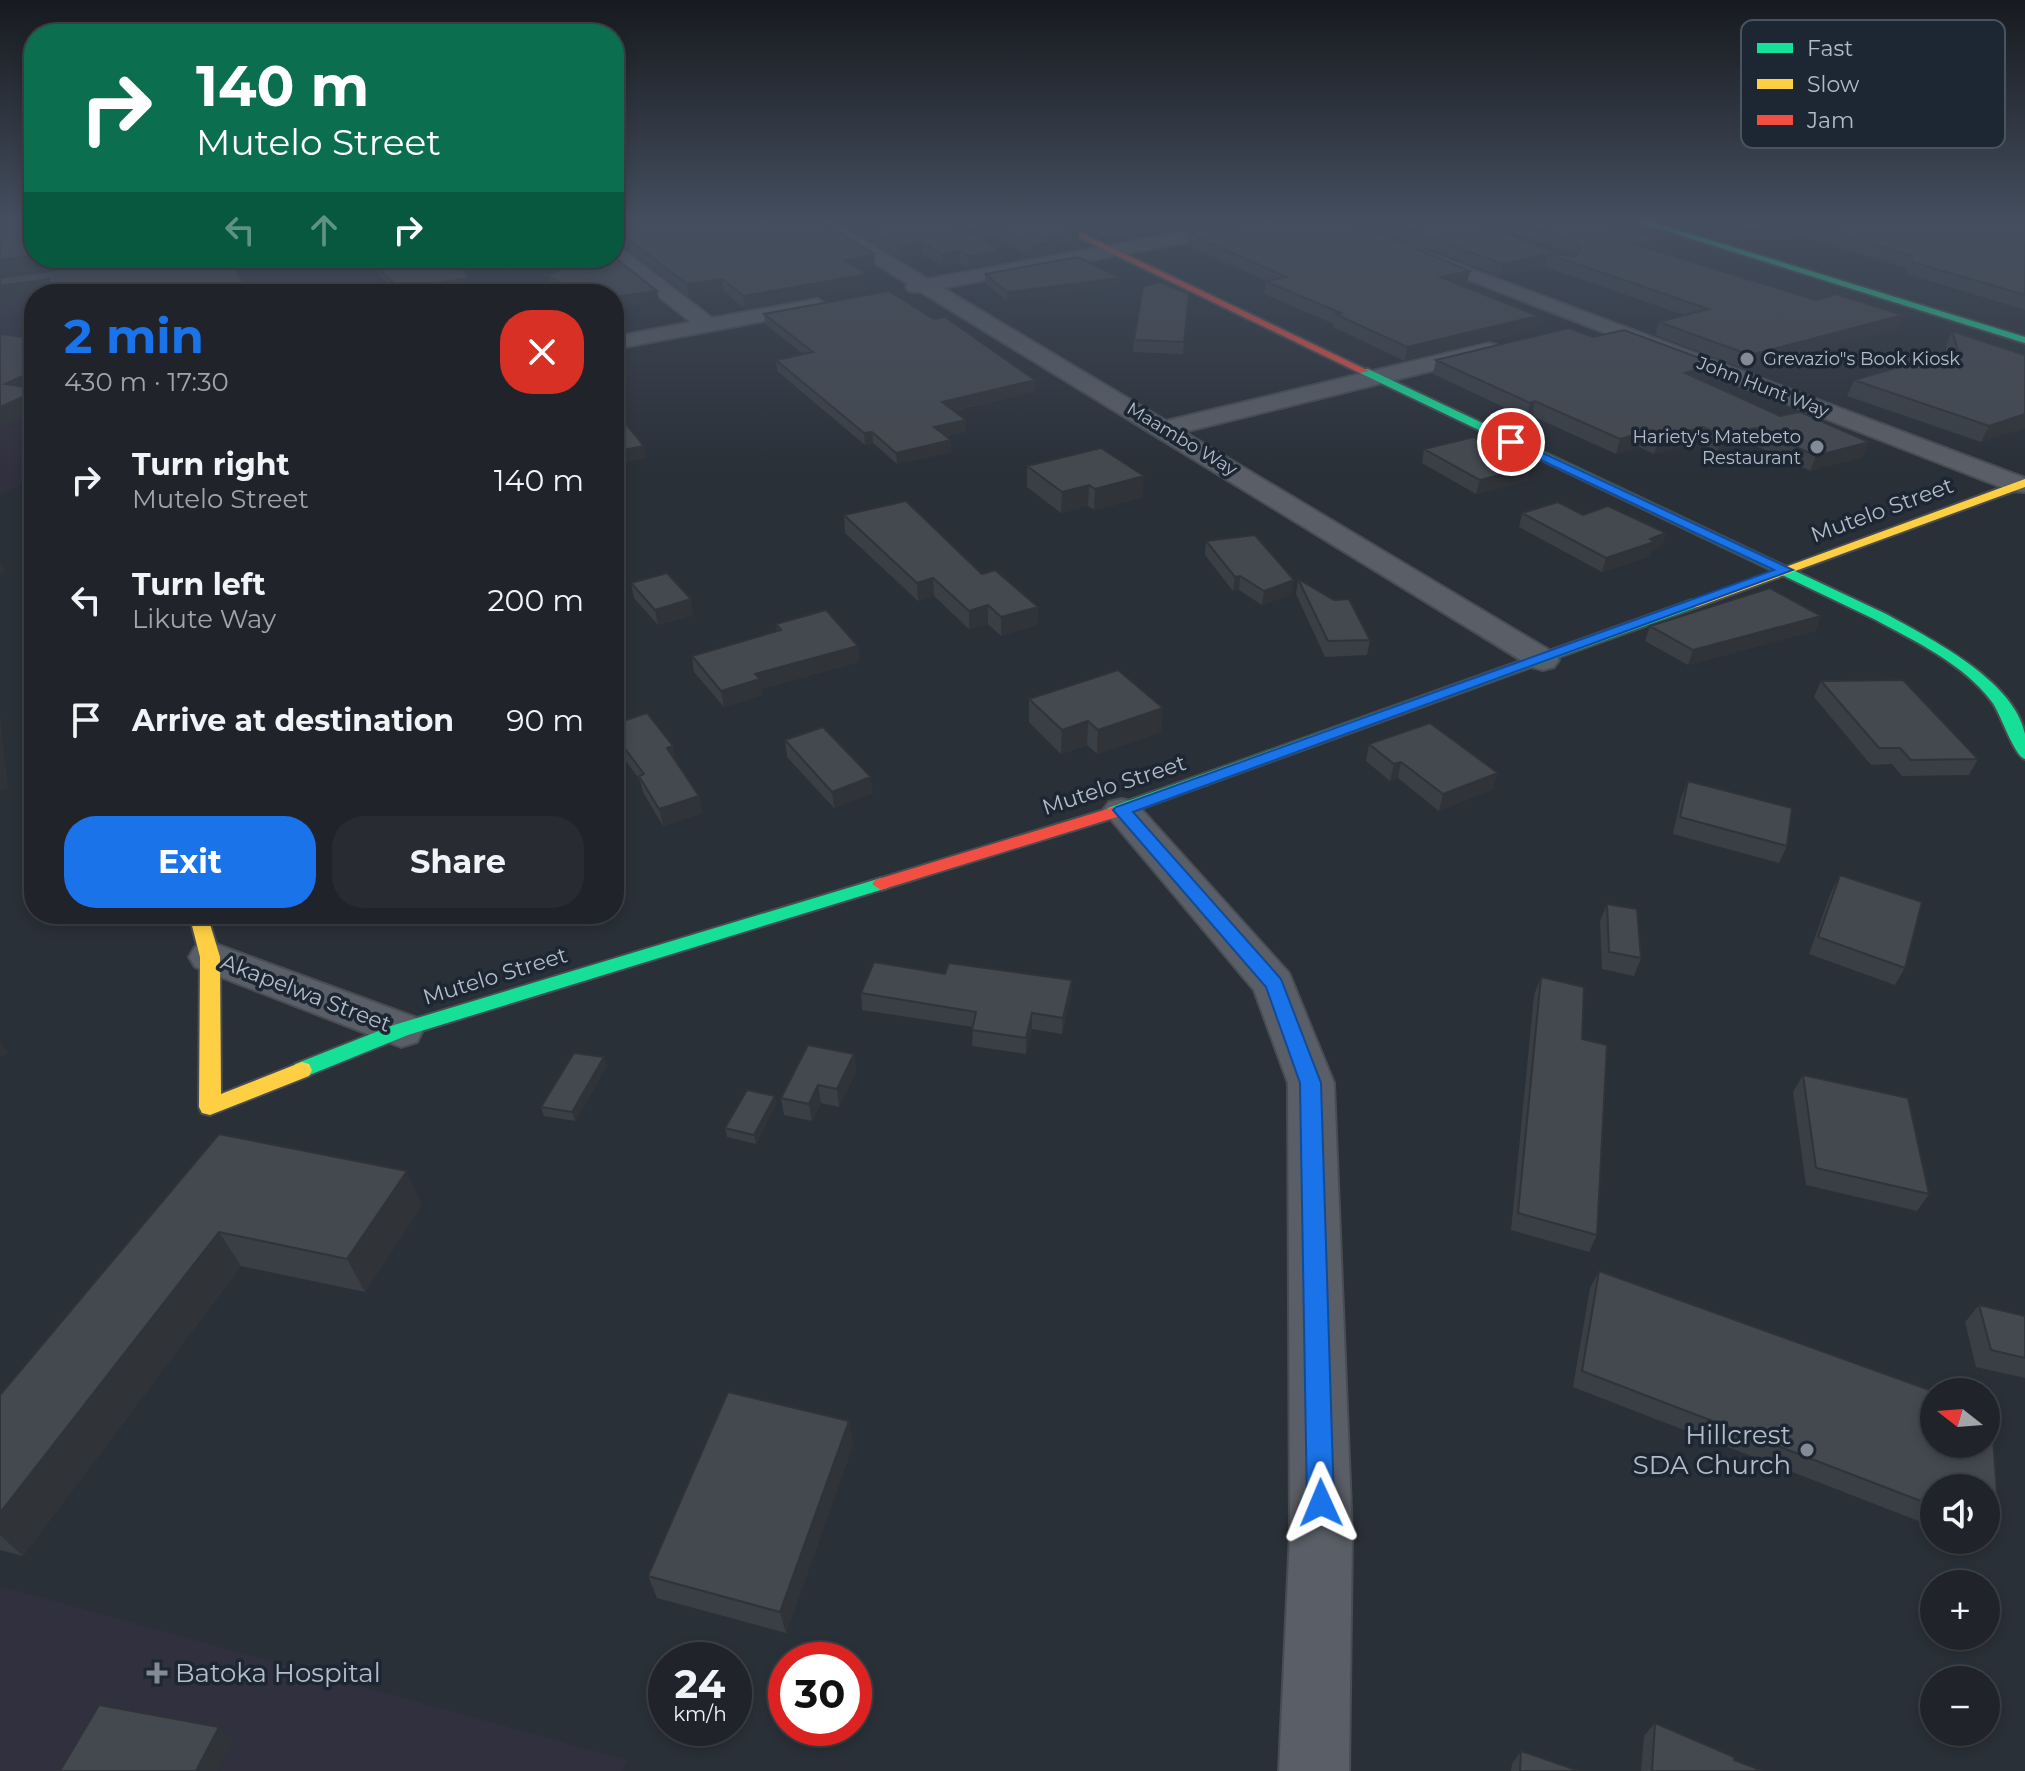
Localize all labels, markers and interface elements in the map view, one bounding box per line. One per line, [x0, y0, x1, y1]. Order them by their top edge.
legend [1741, 20, 2005, 148]
text: Fast [1807, 35, 1853, 62]
text: 140 m [196, 52, 369, 120]
icon: right [64, 56, 168, 160]
text: Slow [1807, 71, 1860, 98]
text: Jam [1806, 107, 1854, 134]
text: Mutelo Street [196, 120, 441, 164]
icon: left [218, 208, 262, 252]
icon: ahead [302, 208, 346, 252]
icon: right [386, 208, 430, 252]
text: 2 min [64, 307, 204, 365]
button: close [500, 310, 584, 394]
place label: Grevazio"s Book Kiosk [1763, 348, 1960, 370]
marker: Grevazio"s Book Kiosk [1738, 350, 1756, 368]
street label: John Hunt Way [1693, 351, 1832, 422]
text: 430 m · 17:30 [64, 366, 229, 398]
street label: Maambo Way [1123, 397, 1241, 481]
pin [1477, 408, 1545, 476]
icon: arrive [1489, 420, 1533, 464]
place label: Hariety's Matebeto Restaurant [1632, 426, 1801, 469]
marker: Hariety's Matebeto Restaurant [1808, 438, 1826, 456]
text: Turn right [132, 446, 289, 483]
icon: right [64, 458, 108, 502]
text: 140 m [494, 462, 584, 499]
street label: Mutelo Street [1807, 472, 1957, 548]
text: Mutelo Street [132, 483, 309, 515]
text: Turn left [132, 566, 265, 603]
icon: left [64, 578, 108, 622]
text: 200 m [488, 582, 584, 619]
text: Likute Way [132, 603, 276, 635]
icon: arrive [64, 698, 108, 742]
text: Arrive at destination [132, 702, 454, 739]
text: 90 m [506, 702, 584, 739]
street label: Mutelo Street [1039, 749, 1189, 821]
button: Exit [64, 816, 316, 908]
button: Share [332, 816, 584, 908]
street label: Mutelo Street [420, 941, 571, 1011]
street label: Akapelwa Street [217, 948, 395, 1038]
north arrow [1920, 1378, 2000, 1458]
map controls [1920, 1378, 2000, 1746]
place label: Hillcrest SDA Church [1633, 1419, 1791, 1481]
marker: Hillcrest SDA Church [1798, 1441, 1816, 1459]
position arrow [1279, 1461, 1363, 1545]
button: sound [1920, 1474, 2000, 1554]
button: + [1920, 1570, 2000, 1650]
speed limit sign: 30 [768, 1642, 872, 1746]
place label: Batoka Hospital [175, 1657, 381, 1689]
text: 24 [675, 1659, 725, 1708]
marker: Batoka Hospital [146, 1662, 168, 1684]
button: − [1920, 1666, 2000, 1746]
text: km/h [673, 1702, 727, 1726]

